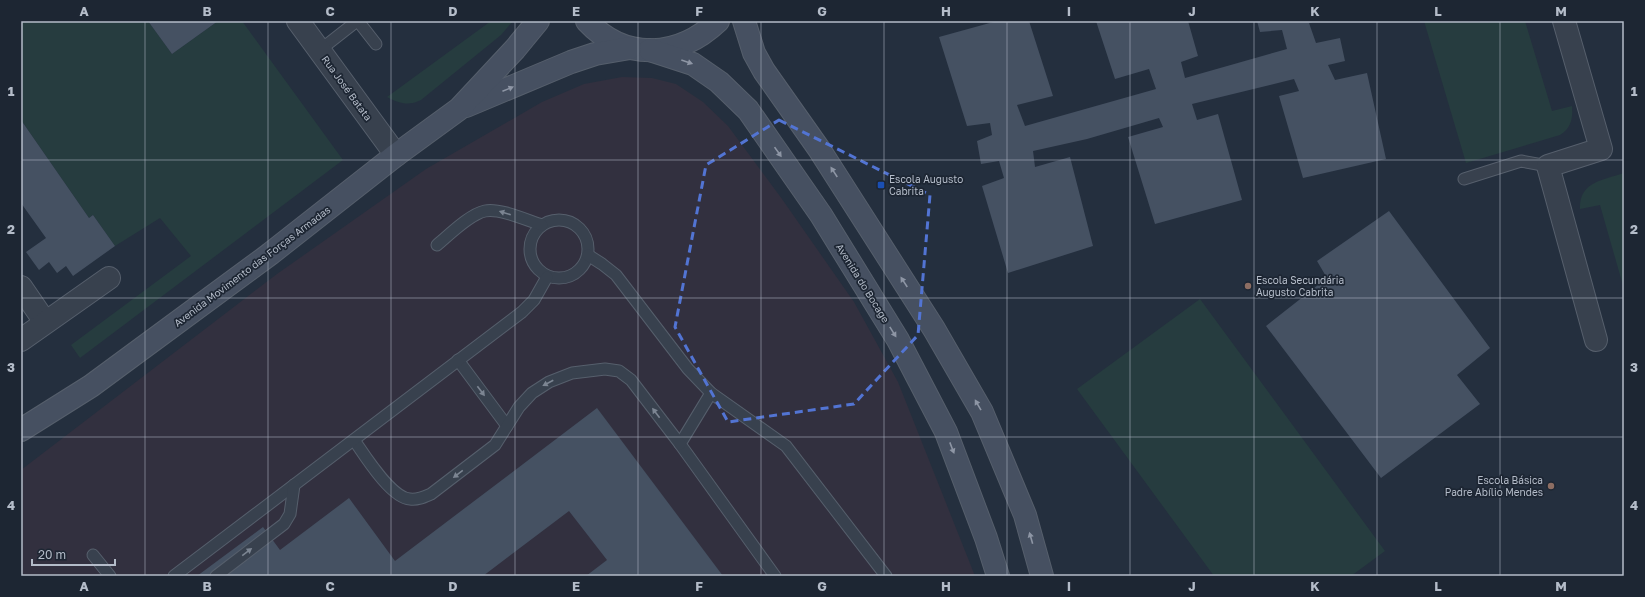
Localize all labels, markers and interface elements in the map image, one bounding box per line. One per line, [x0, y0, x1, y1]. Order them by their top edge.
text: A [79, 3, 89, 19]
text: B [202, 3, 212, 19]
text: C [325, 3, 335, 19]
text: D [448, 3, 458, 19]
text: E [572, 3, 580, 19]
text: F [695, 3, 703, 19]
text: G [817, 3, 827, 19]
text: H [941, 3, 951, 19]
text: I [1067, 3, 1071, 19]
text: J [1188, 3, 1196, 19]
text: K [1310, 3, 1320, 19]
text: L [1434, 3, 1442, 19]
text: M [1555, 3, 1567, 19]
street label: Rua José Batata [319, 53, 375, 123]
one-way arrow [681, 60, 693, 66]
text: 1 [8, 83, 15, 99]
text: 1 [1631, 83, 1638, 99]
one-way arrow [503, 86, 514, 92]
one-way arrow [774, 147, 782, 158]
one-way arrow [830, 167, 838, 177]
place label: Escola Augusto Cabrita [889, 173, 963, 197]
marker: Escola Augusto Cabrita [876, 180, 886, 190]
street label: Avenida Movimento das Forças Armadas [171, 203, 333, 329]
one-way arrow [498, 210, 510, 216]
text: 2 [7, 221, 15, 237]
text: 2 [1630, 221, 1638, 237]
street label: Avenida do Bocage [834, 241, 892, 325]
place label: Escola Secundária Augusto Cabrita [1256, 274, 1344, 298]
one-way arrow [900, 276, 908, 287]
marker: Escola Secundária Augusto Cabrita [1243, 281, 1253, 291]
one-way arrow [890, 326, 897, 338]
text: 3 [7, 359, 15, 375]
text: 3 [1630, 359, 1638, 375]
one-way arrow [542, 380, 554, 386]
one-way arrow [477, 386, 485, 397]
one-way arrow [975, 399, 982, 411]
one-way arrow [653, 408, 661, 418]
one-way arrow [949, 443, 955, 455]
one-way arrow [452, 469, 463, 478]
place label: Escola Básica Padre Abílio Mendes [1445, 474, 1543, 498]
marker: Escola Básica Padre Abílio Mendes [1546, 481, 1556, 491]
text: 4 [7, 497, 15, 513]
text: 4 [1630, 497, 1638, 513]
one-way arrow [1028, 532, 1034, 544]
scale bar [32, 541, 115, 567]
text: 20 m [38, 547, 66, 562]
one-way arrow [241, 548, 252, 557]
text: A [79, 578, 89, 594]
text: B [202, 578, 212, 594]
text: C [325, 578, 335, 594]
text: D [448, 578, 458, 594]
text: E [572, 578, 580, 594]
text: F [695, 578, 703, 594]
text: G [817, 578, 827, 594]
text: H [941, 578, 951, 594]
text: I [1067, 578, 1071, 594]
text: J [1188, 578, 1196, 594]
text: K [1310, 578, 1320, 594]
text: L [1434, 578, 1442, 594]
text: M [1555, 578, 1567, 594]

